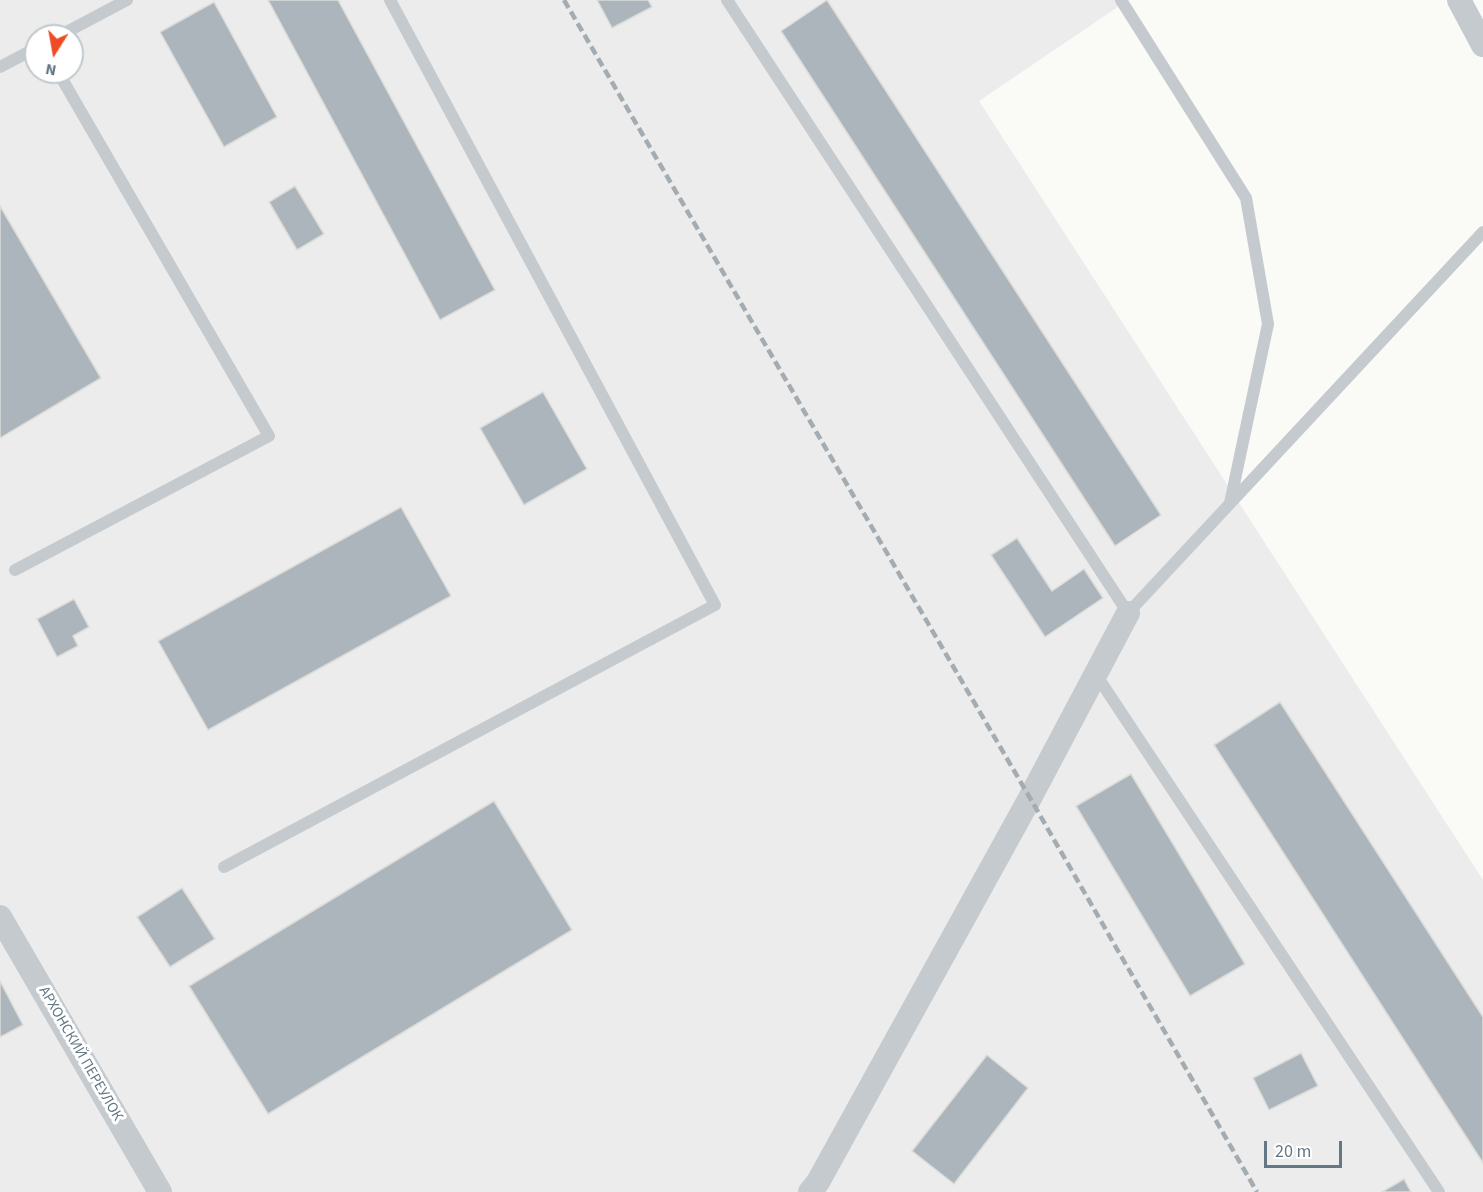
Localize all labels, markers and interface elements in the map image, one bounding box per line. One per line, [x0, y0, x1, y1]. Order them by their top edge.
north arrow [24, 24, 84, 84]
text: N [44, 58, 58, 82]
street label: АРХОНСКИЙ ПЕРЕУЛОК [34, 984, 126, 1124]
scale bar [1267, 1129, 1345, 1167]
text: 20 m [1275, 1139, 1311, 1164]

